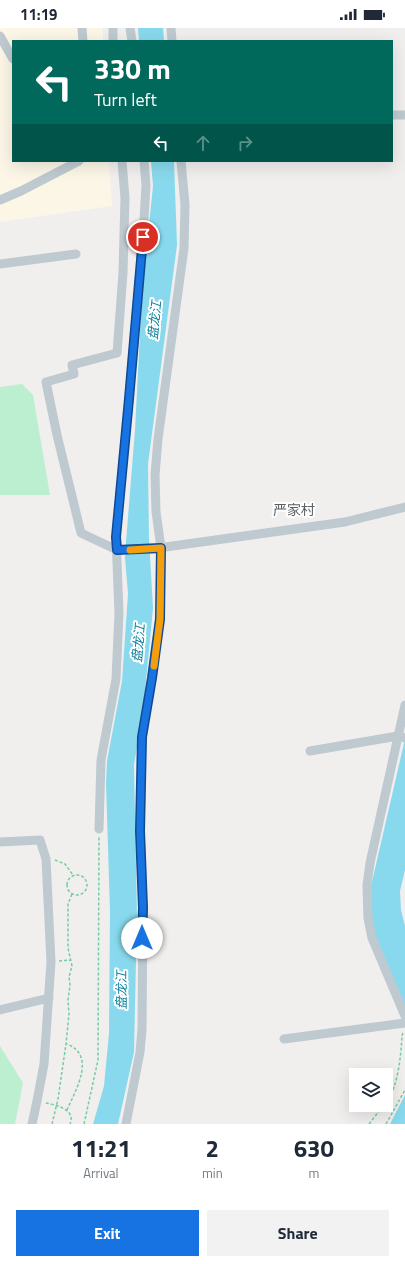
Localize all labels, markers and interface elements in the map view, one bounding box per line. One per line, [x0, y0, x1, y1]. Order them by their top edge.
text: 11:19 [20, 3, 57, 26]
text: 330 m [94, 47, 171, 90]
icon: left [28, 56, 80, 108]
text: Turn left [94, 86, 157, 113]
icon: left [150, 132, 172, 154]
icon: ahead [192, 132, 214, 154]
icon: right [234, 132, 256, 154]
pin [126, 220, 160, 254]
icon: arrive [132, 226, 154, 248]
water label: 盘龙江 [142, 298, 166, 340]
district label: 严家村 [273, 499, 315, 520]
water label: 盘龙江 [126, 621, 150, 663]
position arrow [121, 917, 163, 959]
water label: 盘龙江 [111, 969, 131, 1010]
map controls [349, 1068, 393, 1112]
button: layers [349, 1068, 393, 1112]
text: 11:21 [71, 1130, 131, 1166]
text: 2 [206, 1130, 219, 1166]
text: 630 [294, 1130, 334, 1166]
text: Arrival [83, 1163, 119, 1183]
text: min [202, 1163, 223, 1183]
text: m [308, 1163, 319, 1183]
button: Exit [16, 1210, 199, 1256]
button: Share [207, 1210, 389, 1256]

